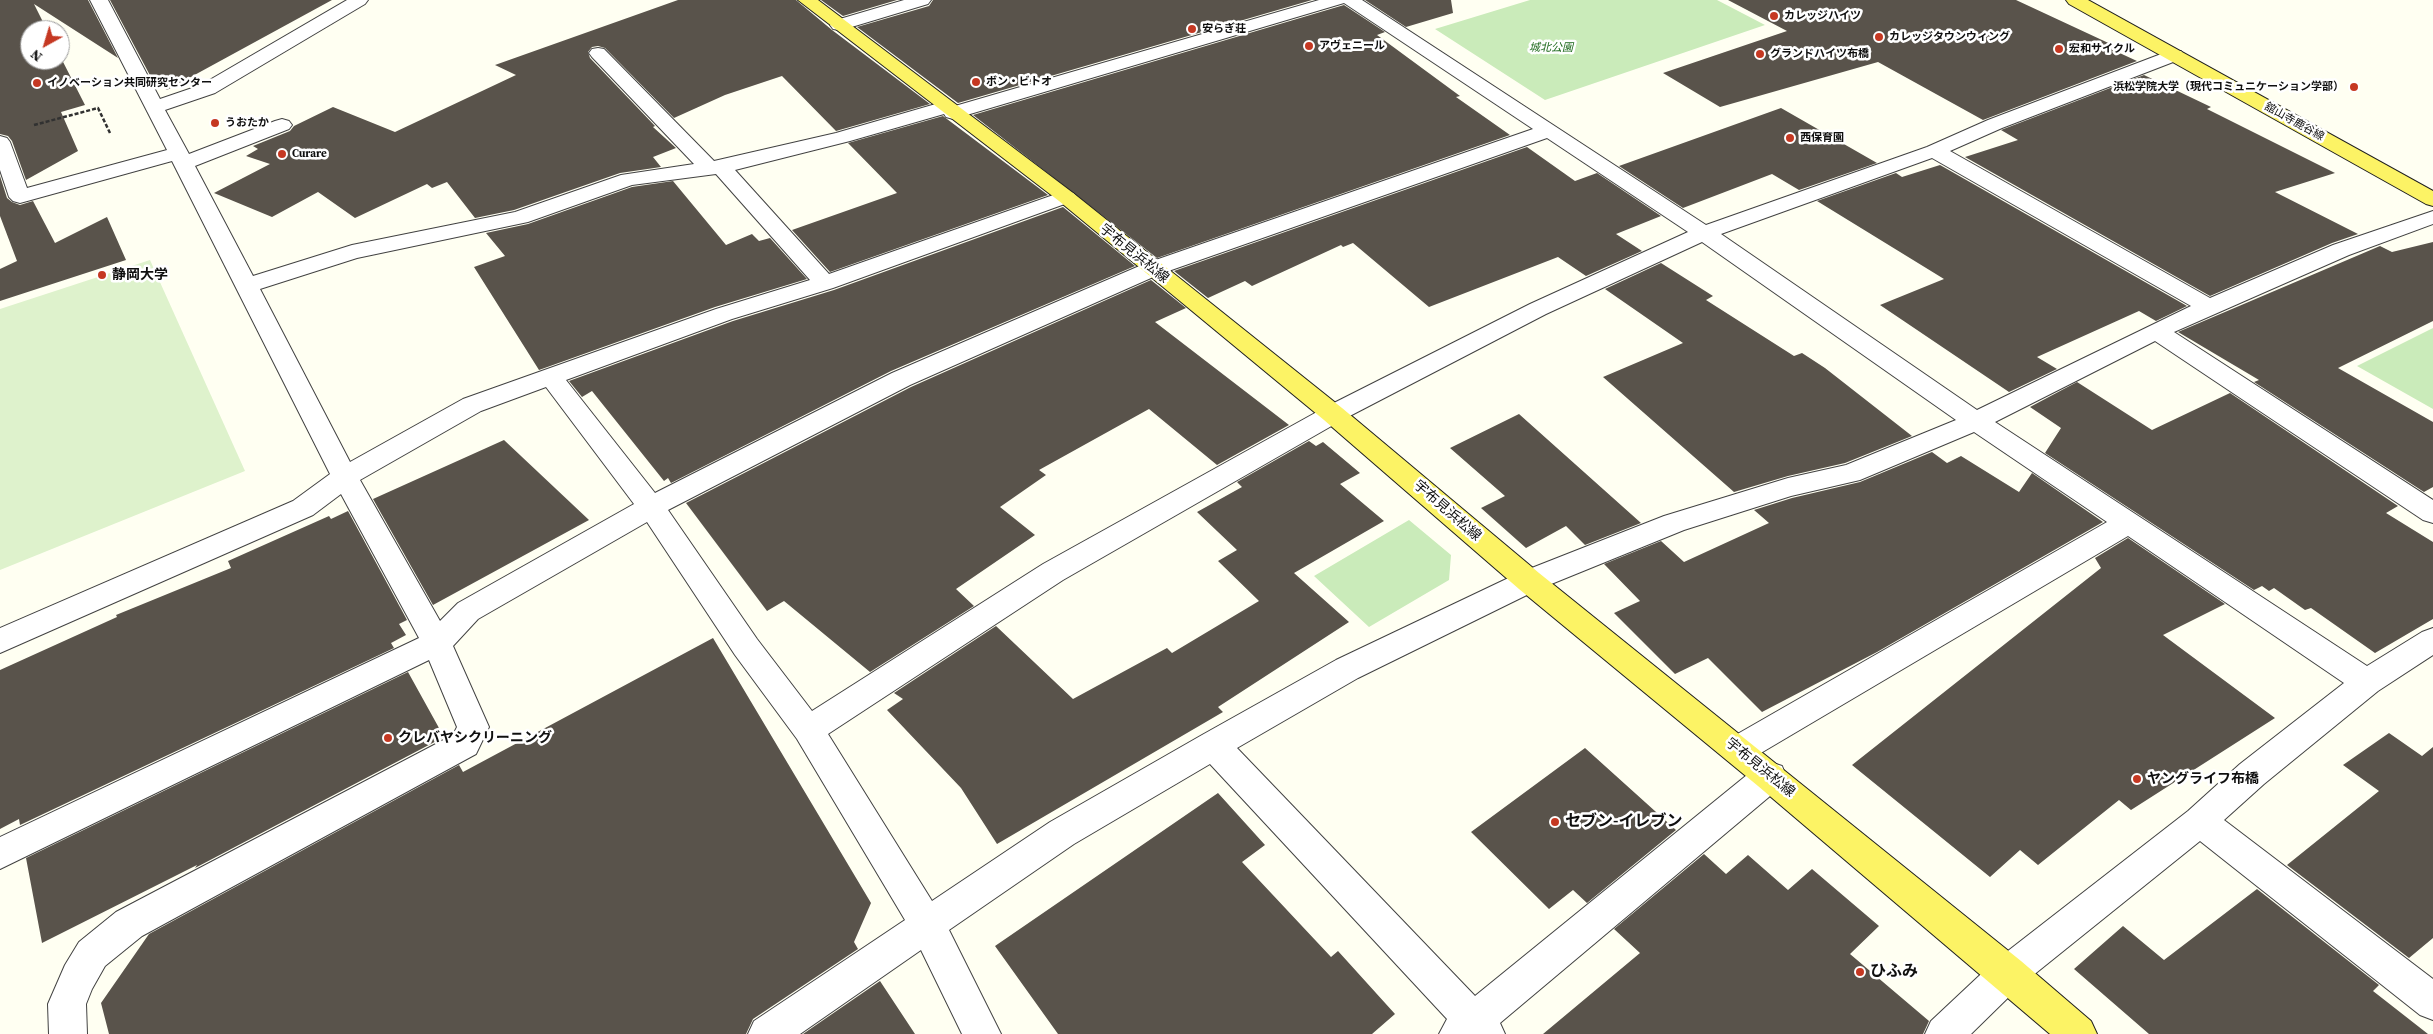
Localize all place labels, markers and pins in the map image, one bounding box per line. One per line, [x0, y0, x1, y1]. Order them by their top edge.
place label: カレッジハイツ [1784, 9, 1861, 23]
marker: カレッジハイツ [1768, 10, 1780, 22]
place label: 安らぎ荘 [1202, 22, 1246, 36]
marker: 安らぎ荘 [1186, 23, 1198, 35]
place label: カレッジタウンウィング [1889, 30, 2010, 44]
marker: カレッジタウンウィング [1873, 31, 1885, 43]
place label: アヴェニール [1319, 39, 1385, 53]
marker: アヴェニール [1303, 40, 1315, 52]
place label: 宏和サイクル [2069, 42, 2135, 56]
marker: 宏和サイクル [2053, 43, 2065, 55]
place label: グランドハイツ布橋 [1770, 47, 1869, 61]
marker: グランドハイツ布橋 [1754, 48, 1766, 60]
place label: ボン・ビトオ [986, 75, 1052, 89]
place label: イノベーション共同研究センター [47, 76, 212, 90]
marker: ボン・ビトオ [970, 76, 982, 88]
marker: イノベーション共同研究センター [31, 77, 43, 89]
place label: 浜松学院大学（現代コミュニケーション学部） [2113, 80, 2344, 94]
marker: 浜松学院大学（現代コミュニケーション学部） [2348, 81, 2360, 93]
place label: うおたか [225, 116, 269, 130]
marker: うおたか [209, 117, 221, 129]
place label: 西保育園 [1800, 131, 1844, 145]
marker: 西保育園 [1784, 132, 1796, 144]
place label: Curare [292, 147, 327, 161]
marker: Curare [276, 148, 288, 160]
place label: 静岡大学 [112, 267, 168, 283]
marker: 静岡大学 [96, 269, 108, 281]
place label: クレバヤシクリーニング [398, 730, 552, 746]
marker: クレバヤシクリーニング [382, 732, 394, 744]
place label: ヤングライフ布橋 [2147, 771, 2259, 787]
marker: ヤングライフ布橋 [2131, 773, 2143, 785]
place label: セブン-イレブン [1565, 812, 1682, 832]
marker: セブン-イレブン [1549, 816, 1561, 828]
place label: ひふみ [1870, 962, 1918, 982]
marker: ひふみ [1854, 966, 1866, 978]

